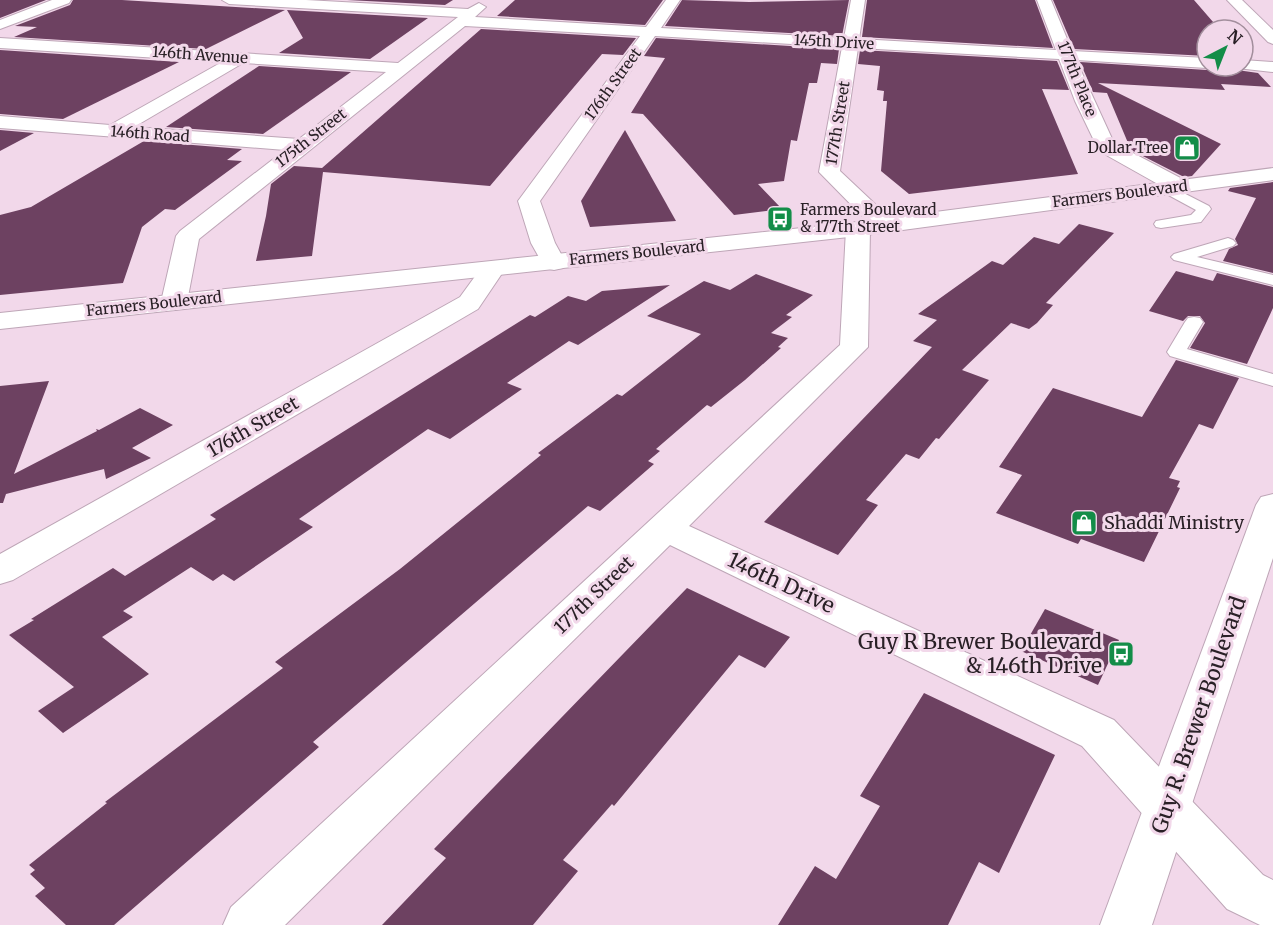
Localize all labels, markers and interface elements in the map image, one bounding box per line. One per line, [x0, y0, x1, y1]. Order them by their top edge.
north arrow [1195, 18, 1255, 78]
text: N [1224, 25, 1247, 49]
street label: 145th Drive [793, 30, 875, 53]
street label: 177th Place [1054, 38, 1101, 119]
street label: 146th Avenue [152, 42, 249, 67]
street label: 176th Street [580, 44, 645, 124]
street label: 177th Street [821, 79, 854, 166]
street label: 175th Street [272, 104, 350, 171]
street label: 146th Road [110, 121, 190, 146]
shop icon: Dollar Tree [1172, 133, 1202, 163]
place label: Dollar Tree [1087, 138, 1168, 157]
street label: Farmers Boulevard [1051, 176, 1189, 211]
place label: Farmers Boulevard & 177th Street [800, 200, 936, 236]
bus stop icon: Farmers Boulevard & 177th Street [765, 204, 795, 234]
street label: Farmers Boulevard [568, 236, 706, 269]
street label: Farmers Boulevard [85, 287, 223, 320]
street label: 176th Street [203, 391, 303, 462]
shop icon: Shaddi Ministry [1069, 508, 1099, 538]
place label: Shaddi Ministry [1104, 511, 1245, 534]
street label: 146th Drive [723, 546, 839, 619]
street label: 177th Street [549, 551, 638, 638]
street label: Guy R. Brewer Boulevard [1145, 592, 1252, 837]
place label: Guy R Brewer Boulevard & 146th Drive [858, 628, 1102, 679]
bus stop icon: Guy R Brewer Boulevard & 146th Drive [1106, 639, 1136, 669]

